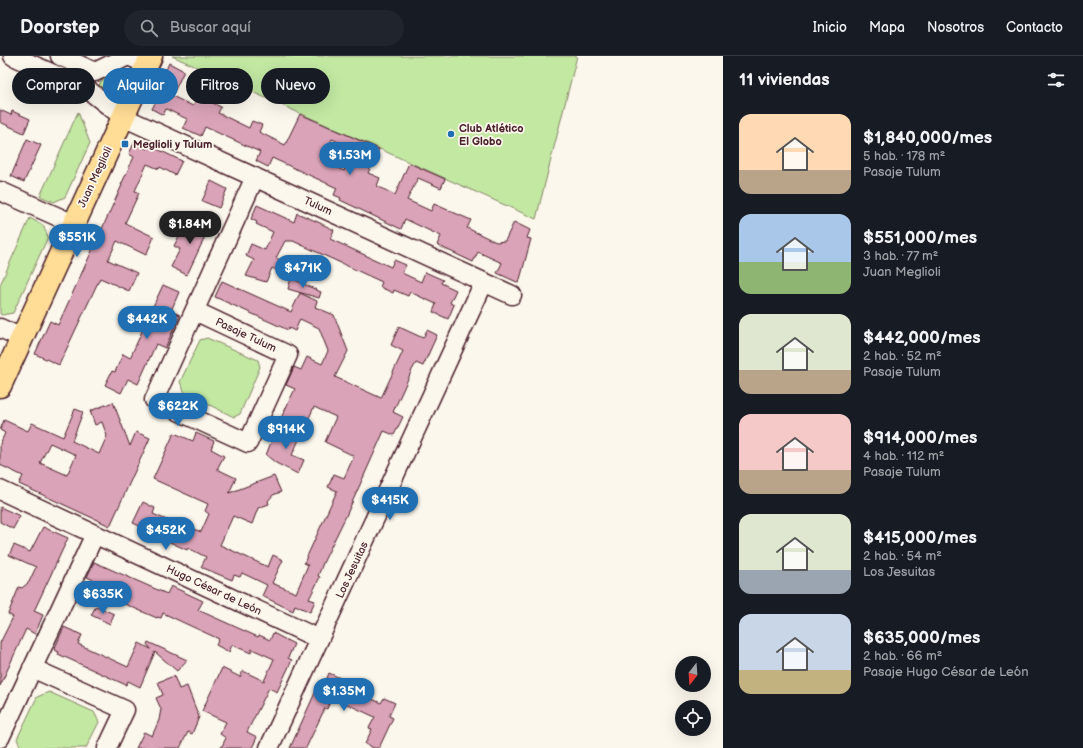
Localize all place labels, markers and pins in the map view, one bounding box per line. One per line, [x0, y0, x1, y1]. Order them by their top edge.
place label: Club Atlético El Globo [459, 122, 524, 148]
marker: Club Atlético El Globo [446, 129, 456, 139]
place label: Meglioli y Tulum [133, 138, 212, 151]
marker: Meglioli y Tulum [120, 139, 130, 149]
pin: $1.53M [317, 142, 383, 176]
pin: $1.84M [157, 211, 223, 245]
pin: $551K [49, 224, 105, 258]
pin: $471K [275, 255, 331, 289]
pin: $442K [119, 306, 175, 340]
pin: $622K [150, 393, 206, 427]
pin: $914K [258, 416, 314, 450]
pin: $415K [362, 487, 418, 521]
pin: $452K [138, 517, 194, 551]
pin: $635K [75, 581, 131, 615]
pin: $1.35M [311, 678, 377, 712]

